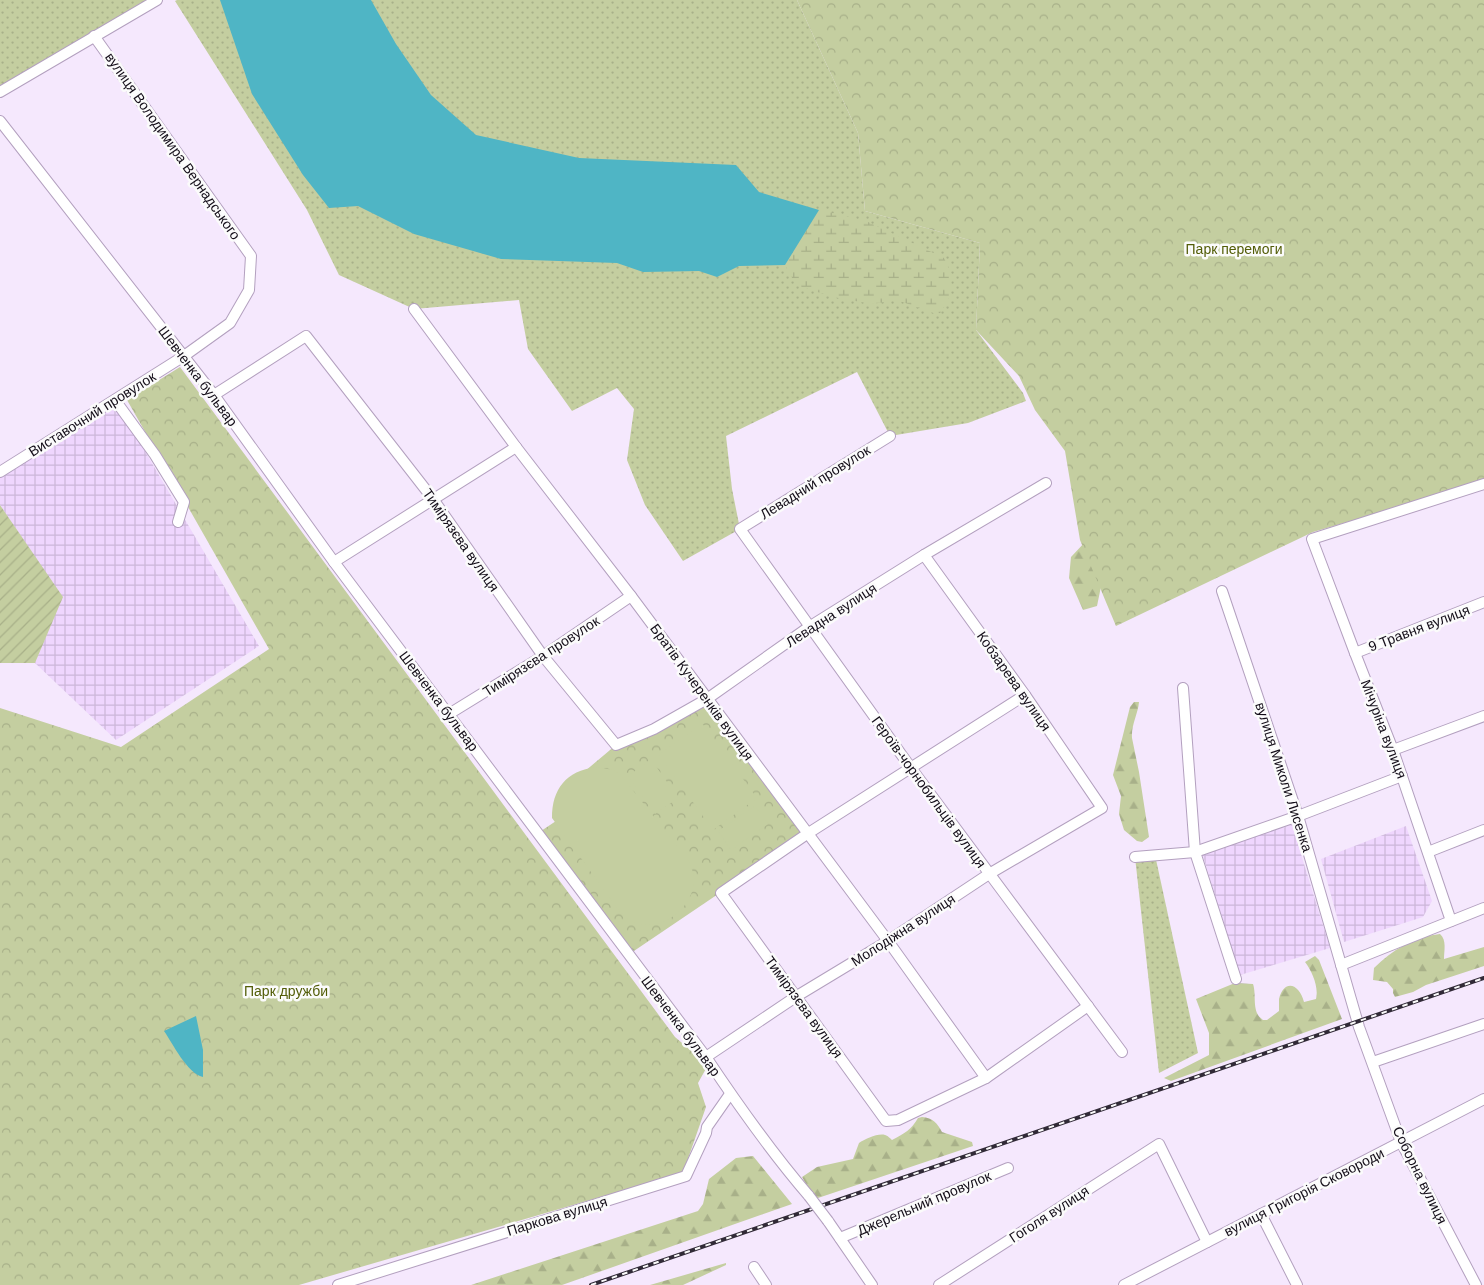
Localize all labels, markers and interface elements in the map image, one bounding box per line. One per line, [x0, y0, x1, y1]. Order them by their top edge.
street label: вулиця Володимира Вернадського [102, 50, 244, 243]
park label: Парк перемоги [1186, 241, 1282, 257]
street label: Шевченка бульвар [155, 323, 241, 429]
street label: Виставочний провулок [26, 368, 159, 460]
street label: Левадний провулок [757, 441, 874, 522]
street label: Тимірязєва вулиця [420, 486, 502, 594]
street label: Левадна вулиця [783, 580, 879, 650]
street label: 9 Травня вулиця [1366, 601, 1472, 655]
street label: Тимірязєва провулок [480, 612, 603, 700]
street label: Братів Кучеренків вулиця [647, 621, 757, 763]
street label: Кобзарева вулиця [974, 628, 1054, 734]
street label: Шевченка бульвар [396, 648, 482, 754]
street label: Мічуріна вулиця [1358, 677, 1410, 781]
street label: вулиця Миколи Лисенка [1252, 700, 1316, 854]
street label: Героїв-чорнобильців вулиця [869, 713, 989, 871]
street label: Молодіжна вулиця [848, 890, 958, 970]
street label: Тимірязєва вулиця [762, 953, 846, 1061]
street label: Шевченка бульвар [638, 973, 724, 1079]
park label: Парк дружби [244, 983, 328, 999]
street label: Соборна вулиця [1390, 1124, 1450, 1226]
street label: вулиця Григорія Сковороди [1221, 1145, 1387, 1239]
street label: Джерельний провулок [855, 1167, 994, 1238]
street label: Гоголя вулиця [1006, 1182, 1092, 1246]
street label: Паркова вулиця [505, 1193, 609, 1239]

